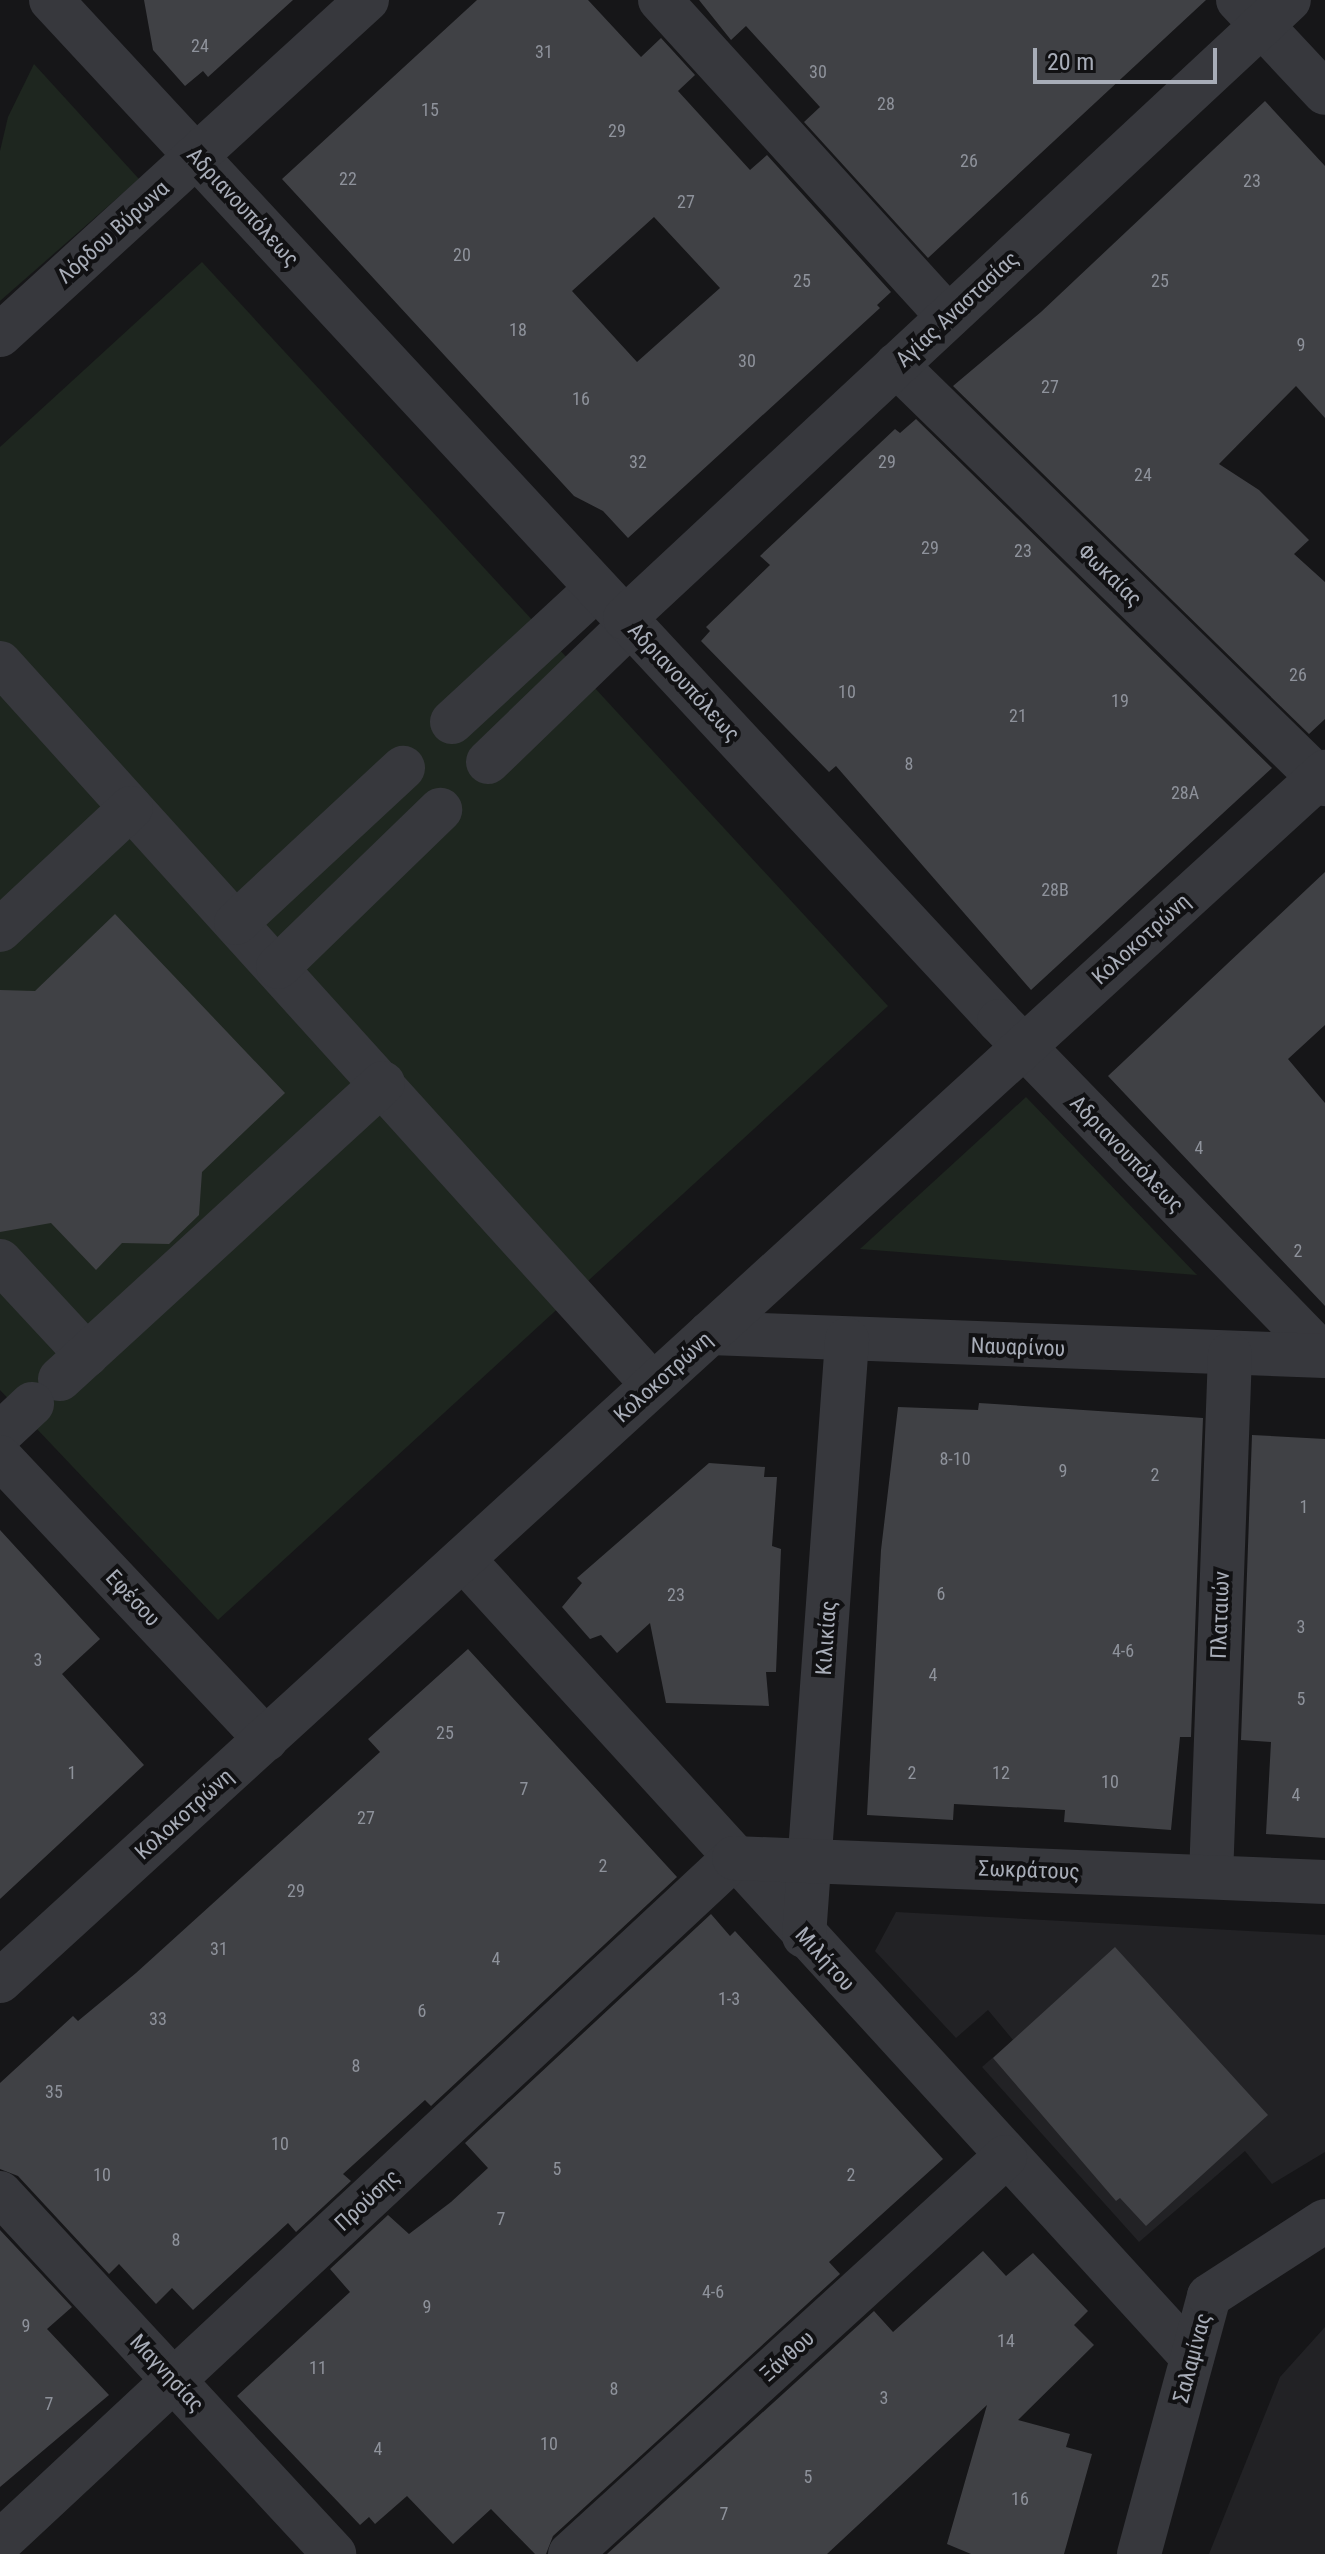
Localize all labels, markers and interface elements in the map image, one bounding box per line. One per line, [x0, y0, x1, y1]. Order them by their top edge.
scale bar [1037, 32, 1221, 82]
house number: 24 [191, 35, 209, 57]
house number: 31 [535, 41, 553, 63]
text: 20 m [1047, 48, 1094, 76]
house number: 30 [809, 61, 827, 83]
house number: 28 [877, 93, 895, 115]
house number: 15 [421, 99, 439, 121]
house number: 29 [608, 120, 626, 142]
street label: Αδριανουπόλεως [181, 142, 305, 272]
house number: 26 [960, 150, 978, 172]
house number: 22 [339, 168, 357, 190]
house number: 23 [1243, 170, 1261, 192]
street label: Λόρδου Βύρωνα [52, 175, 174, 289]
house number: 27 [677, 191, 695, 213]
house number: 20 [453, 244, 471, 266]
street label: Αγίας Αναστασίας [890, 246, 1024, 372]
house number: 25 [793, 270, 811, 292]
house number: 25 [1151, 270, 1169, 292]
house number: 18 [509, 319, 527, 341]
house number: 9 [1297, 334, 1305, 356]
house number: 30 [738, 350, 756, 372]
house number: 27 [1041, 376, 1059, 398]
house number: 16 [572, 388, 590, 410]
house number: 32 [629, 451, 647, 473]
house number: 29 [878, 451, 896, 473]
house number: 24 [1134, 464, 1152, 486]
house number: 29 [921, 537, 939, 559]
street label: Φωκαίας [1072, 538, 1148, 612]
house number: 23 [1014, 540, 1032, 562]
street label: Αδριανουπόλεως [622, 617, 746, 747]
house number: 26 [1289, 664, 1307, 686]
house number: 10 [838, 681, 856, 703]
house number: 19 [1111, 690, 1129, 712]
house number: 21 [1009, 705, 1027, 727]
house number: 8 [905, 753, 913, 775]
house number: 28A [1171, 782, 1199, 804]
house number: 28B [1041, 879, 1069, 901]
street label: Κολοκοτρώνη [1086, 888, 1196, 990]
street label: Αδριανουπόλεως [1065, 1090, 1189, 1218]
house number: 4 [1195, 1137, 1203, 1159]
house number: 2 [1294, 1240, 1302, 1262]
street label: Κολοκοτρώνη [608, 1326, 718, 1428]
street label: Ναυαρίνου [970, 1332, 1066, 1362]
house number: 8-10 [939, 1448, 971, 1470]
house number: 9 [1059, 1460, 1067, 1482]
house number: 2 [1151, 1464, 1159, 1486]
house number: 1 [1300, 1496, 1308, 1518]
street label: Εφέσου [100, 1564, 166, 1632]
street label: Πλαταιών [1205, 1571, 1235, 1659]
house number: 6 [937, 1583, 945, 1605]
house number: 23 [667, 1584, 685, 1606]
street label: Κιλικίας [810, 1600, 842, 1676]
house number: 3 [1297, 1616, 1305, 1638]
house number: 4-6 [1112, 1640, 1134, 1662]
house number: 3 [34, 1649, 42, 1671]
house number: 4 [929, 1664, 937, 1686]
house number: 5 [1297, 1688, 1305, 1710]
house number: 25 [436, 1722, 454, 1744]
house number: 1 [68, 1762, 76, 1784]
house number: 2 [908, 1762, 916, 1784]
house number: 12 [992, 1762, 1010, 1784]
street label: Κολοκοτρώνη [129, 1763, 239, 1865]
house number: 10 [1101, 1771, 1119, 1793]
house number: 7 [520, 1778, 528, 1800]
house number: 4 [1292, 1784, 1300, 1806]
house number: 27 [357, 1807, 375, 1829]
house number: 2 [599, 1855, 607, 1877]
street label: Σωκράτους [978, 1855, 1080, 1885]
house number: 29 [287, 1880, 305, 1902]
street label: Μιλήτου [790, 1922, 860, 1996]
house number: 31 [210, 1938, 228, 1960]
house number: 4 [492, 1948, 500, 1970]
house number: 1-3 [718, 1988, 740, 2010]
house number: 6 [418, 2000, 426, 2022]
house number: 33 [149, 2008, 167, 2030]
house number: 8 [352, 2055, 360, 2077]
house number: 35 [45, 2081, 63, 2103]
house number: 10 [271, 2133, 289, 2155]
house number: 5 [553, 2158, 561, 2180]
house number: 10 [93, 2164, 111, 2186]
street label: Προύσης [329, 2164, 405, 2236]
house number: 2 [847, 2164, 855, 2186]
house number: 7 [497, 2208, 505, 2230]
house number: 8 [172, 2229, 180, 2251]
house number: 4-6 [702, 2281, 724, 2303]
house number: 9 [423, 2296, 431, 2318]
street label: Σαλαμίνας [1167, 2310, 1217, 2406]
house number: 9 [22, 2315, 30, 2337]
street label: Ξάνθου [754, 2325, 820, 2387]
street label: Μαγνησίας [124, 2329, 210, 2417]
house number: 14 [997, 2330, 1015, 2352]
house number: 11 [309, 2357, 327, 2379]
house number: 8 [610, 2378, 618, 2400]
house number: 3 [880, 2387, 888, 2409]
house number: 7 [45, 2393, 53, 2415]
house number: 10 [540, 2433, 558, 2455]
house number: 4 [374, 2438, 382, 2460]
house number: 5 [804, 2466, 812, 2488]
house number: 16 [1011, 2488, 1029, 2510]
house number: 7 [720, 2503, 728, 2525]

